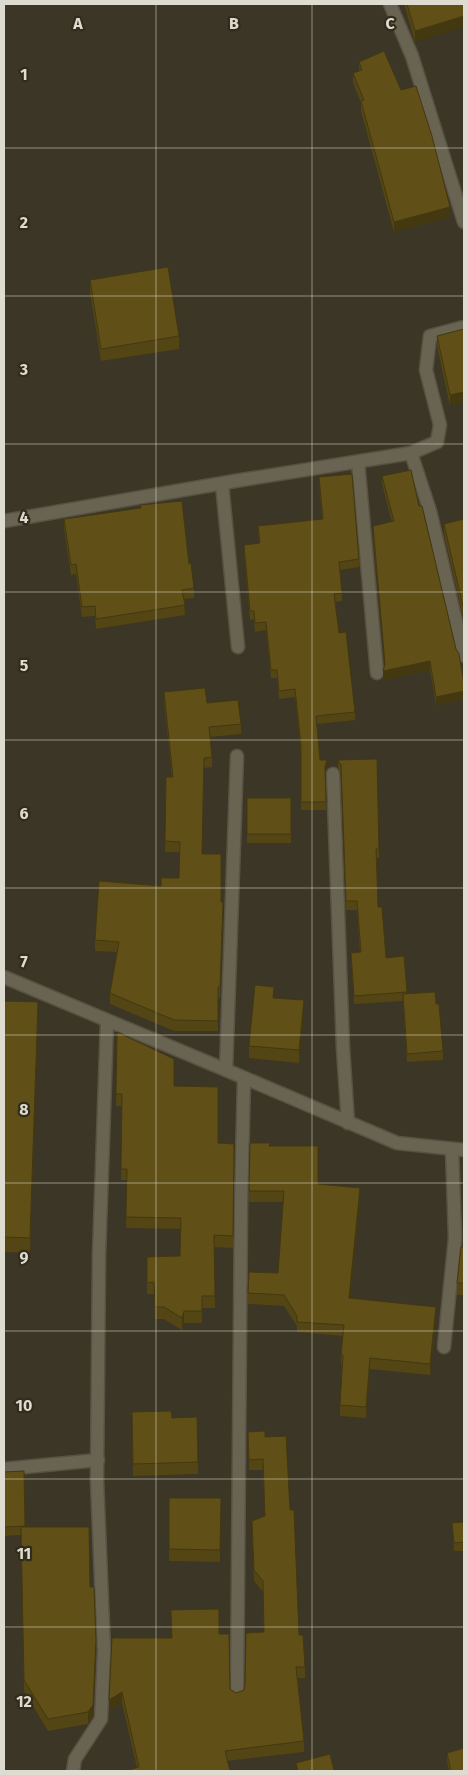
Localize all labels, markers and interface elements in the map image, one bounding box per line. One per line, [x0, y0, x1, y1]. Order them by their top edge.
text: A [72, 14, 83, 33]
text: B [229, 14, 239, 33]
text: C [385, 14, 395, 33]
text: 1 [20, 65, 28, 84]
text: 2 [20, 213, 28, 232]
text: 3 [19, 360, 28, 379]
text: 4 [19, 508, 29, 527]
text: 5 [20, 656, 29, 675]
text: 6 [19, 804, 29, 823]
text: 7 [20, 952, 28, 971]
text: 8 [19, 1100, 29, 1119]
text: 9 [20, 1248, 29, 1267]
text: 10 [16, 1396, 32, 1415]
text: 11 [17, 1544, 31, 1563]
text: 12 [16, 1692, 32, 1711]

